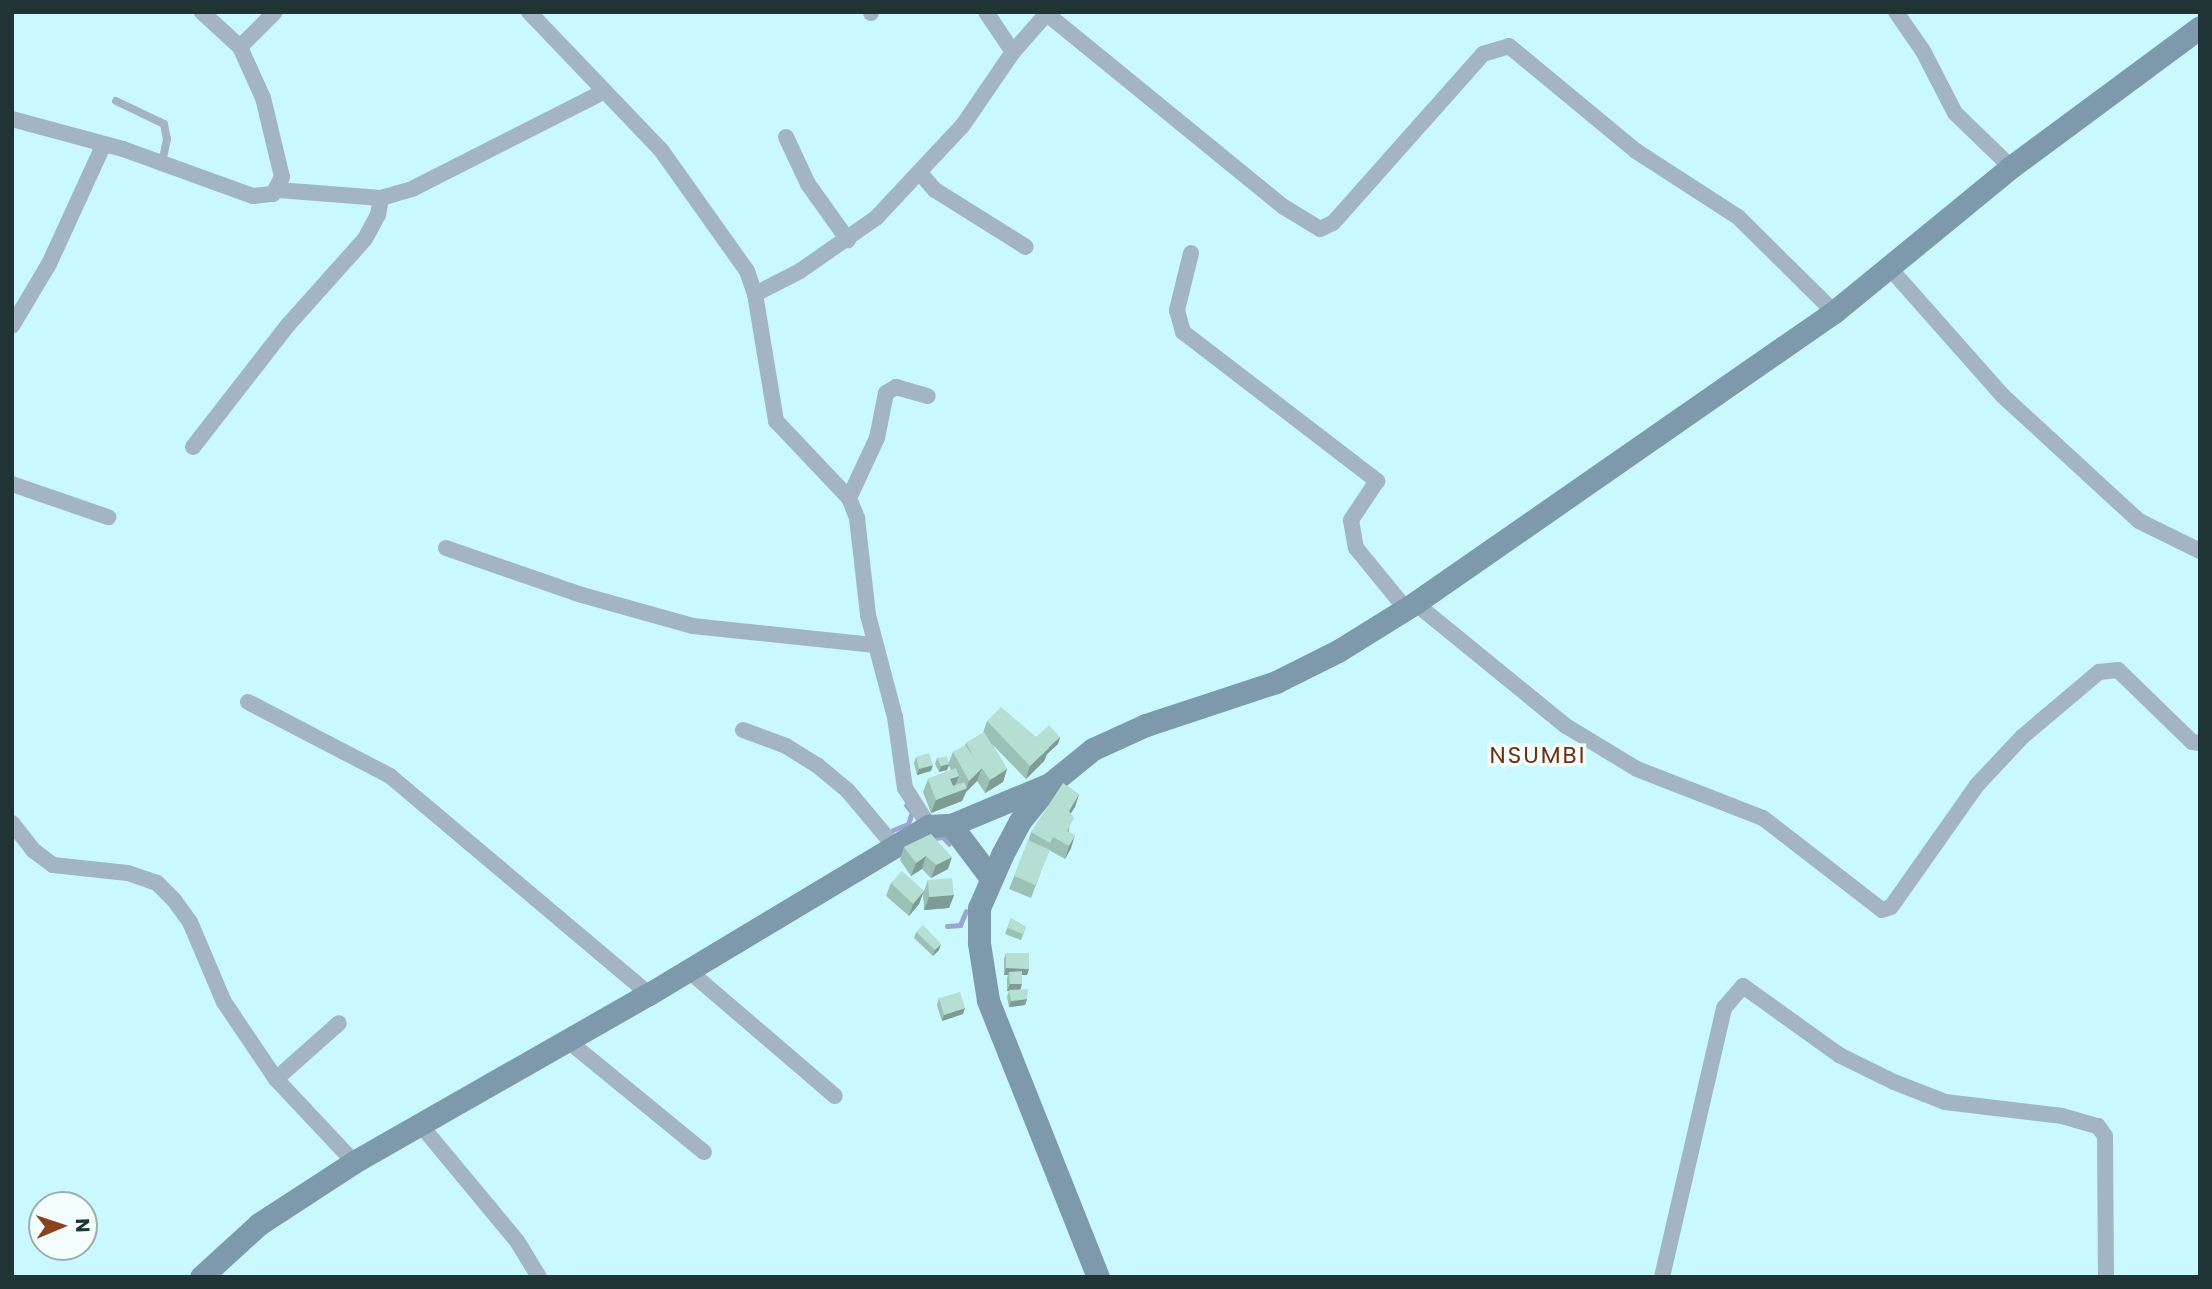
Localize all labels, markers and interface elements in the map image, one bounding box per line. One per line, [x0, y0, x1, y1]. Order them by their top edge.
district label: NSUMBI [1490, 741, 1586, 769]
north arrow [28, 1191, 98, 1261]
text: N [69, 1218, 96, 1233]

